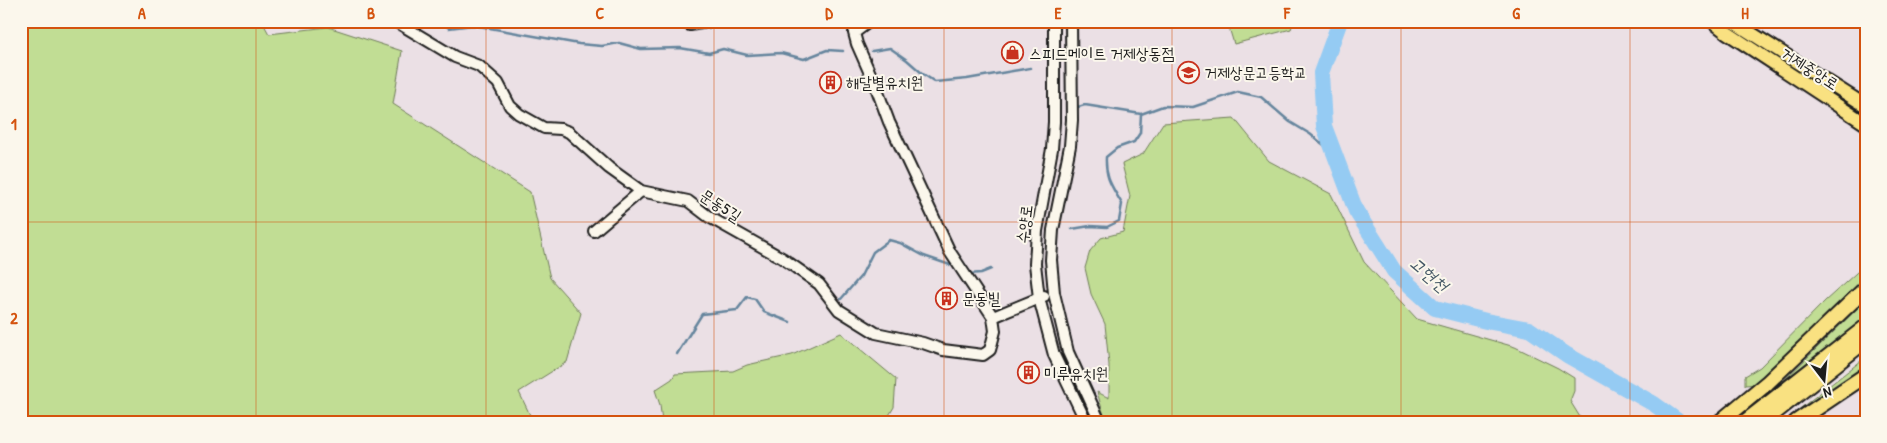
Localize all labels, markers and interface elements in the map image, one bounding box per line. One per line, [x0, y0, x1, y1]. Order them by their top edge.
text: A [138, 2, 146, 24]
text: B [367, 2, 375, 24]
text: C [596, 2, 605, 24]
text: D [825, 2, 833, 24]
text: E [1054, 2, 1062, 24]
text: F [1283, 2, 1291, 24]
text: G [1512, 2, 1520, 24]
text: H [1741, 2, 1749, 24]
shop icon: 스피드메이트 거제상동점 [1001, 41, 1025, 65]
street label: 거제중앙로 [1777, 41, 1843, 95]
place label: 스피드메이트 거제상동점 [1029, 42, 1174, 64]
school or university icon: 거제상문고등학교 [1176, 60, 1200, 84]
place label: 거제상문고등학교 [1204, 61, 1307, 83]
building icon: 해달별유치원 [818, 70, 842, 94]
place label: 해달별유치원 [846, 71, 923, 93]
text: 1 [11, 113, 17, 135]
street label: 문동5길 [696, 183, 746, 227]
street label: 수양로 [1011, 203, 1037, 245]
water label: 고현천 [1404, 250, 1455, 299]
building icon: 문동빌 [934, 286, 958, 310]
place label: 문동빌 [962, 287, 1001, 309]
text: 2 [10, 307, 18, 329]
north arrow [1800, 356, 1850, 406]
building icon: 미루유치원 [1016, 361, 1040, 385]
place label: 미루유치원 [1044, 362, 1108, 384]
text: N [1821, 383, 1834, 403]

